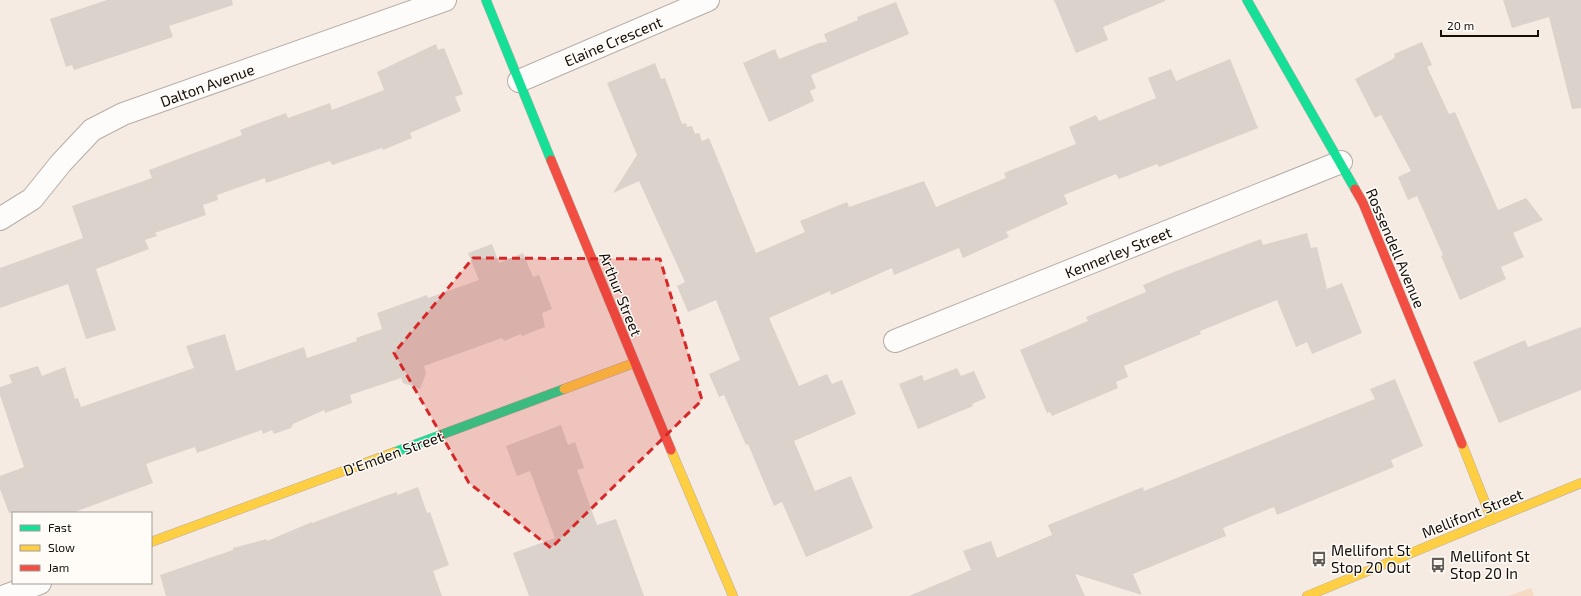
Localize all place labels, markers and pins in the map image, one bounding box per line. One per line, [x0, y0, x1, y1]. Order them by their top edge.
place label: Mellifont St Stop 20 Out [1331, 541, 1411, 576]
place label: Mellifont St Stop 20 In [1450, 547, 1530, 582]
bus stop icon: Mellifont St Stop 20 Out [1310, 550, 1328, 568]
bus stop icon: Mellifont St Stop 20 In [1429, 556, 1447, 574]

